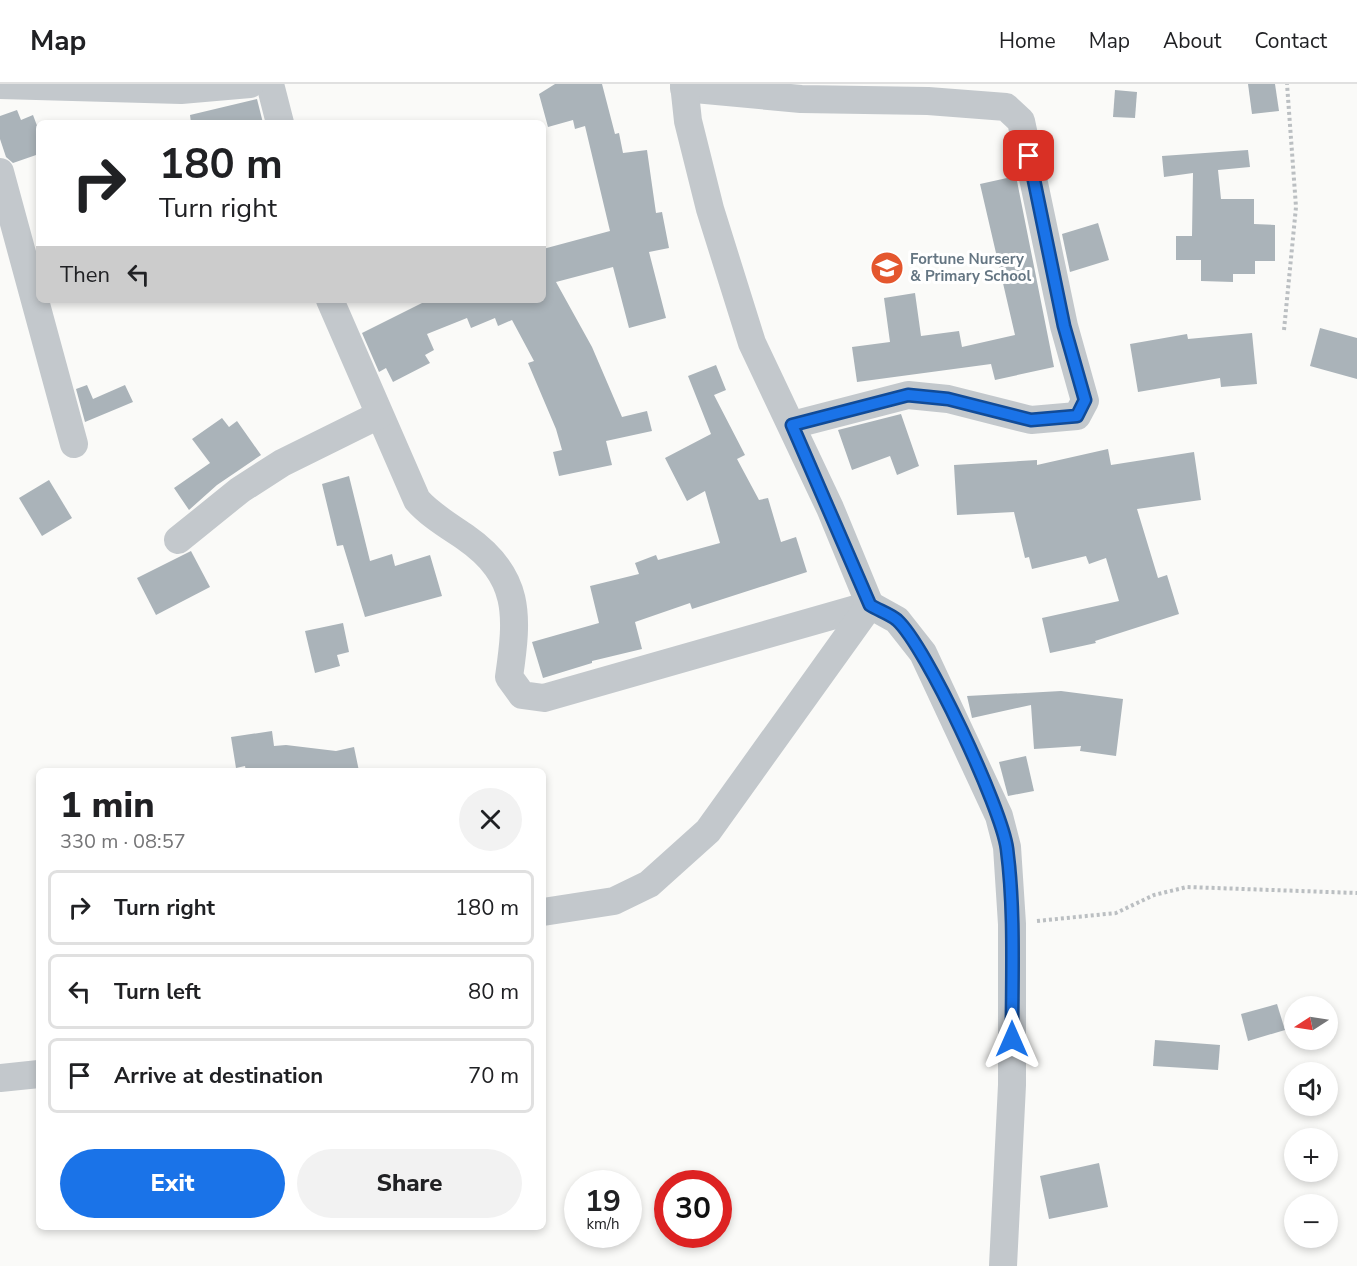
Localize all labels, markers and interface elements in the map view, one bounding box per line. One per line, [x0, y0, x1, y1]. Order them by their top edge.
text: Map [30, 22, 86, 60]
text: Home [999, 27, 1056, 55]
text: Map [1089, 27, 1130, 55]
text: About [1163, 27, 1221, 55]
text: Contact [1254, 27, 1327, 55]
pin [1003, 130, 1054, 181]
text: 180 m [159, 136, 283, 193]
icon: arrive [1012, 139, 1045, 172]
icon: right [60, 144, 138, 222]
text: Turn right [159, 190, 277, 227]
place label: Fortune Nursery & Primary School [910, 249, 1032, 286]
school or university icon: Fortune Nursery & Primary School [869, 250, 905, 286]
icon: left [122, 258, 155, 291]
text: Then [60, 260, 110, 290]
text: 1 min [60, 781, 155, 830]
button: close [459, 788, 522, 851]
text: 330 m · 08:57 [60, 828, 186, 855]
icon: right [63, 891, 96, 924]
text: Turn right [114, 893, 215, 923]
text: 180 m [455, 893, 519, 923]
icon: left [63, 975, 96, 1008]
text: Turn left [114, 977, 201, 1007]
text: 80 m [468, 977, 519, 1007]
north arrow [1284, 996, 1338, 1050]
map controls [1284, 996, 1338, 1248]
position arrow [980, 1007, 1044, 1071]
icon: arrive [63, 1059, 96, 1092]
text: Arrive at destination [114, 1061, 323, 1091]
text: 70 m [468, 1061, 519, 1091]
button: sound [1284, 1062, 1338, 1116]
button: + [1284, 1128, 1338, 1182]
button: Exit [60, 1149, 285, 1218]
button: Share [297, 1149, 522, 1218]
speed limit sign: 30 [654, 1170, 732, 1248]
text: 19 [585, 1181, 621, 1222]
button: − [1284, 1194, 1338, 1248]
text: km/h [586, 1214, 620, 1234]

